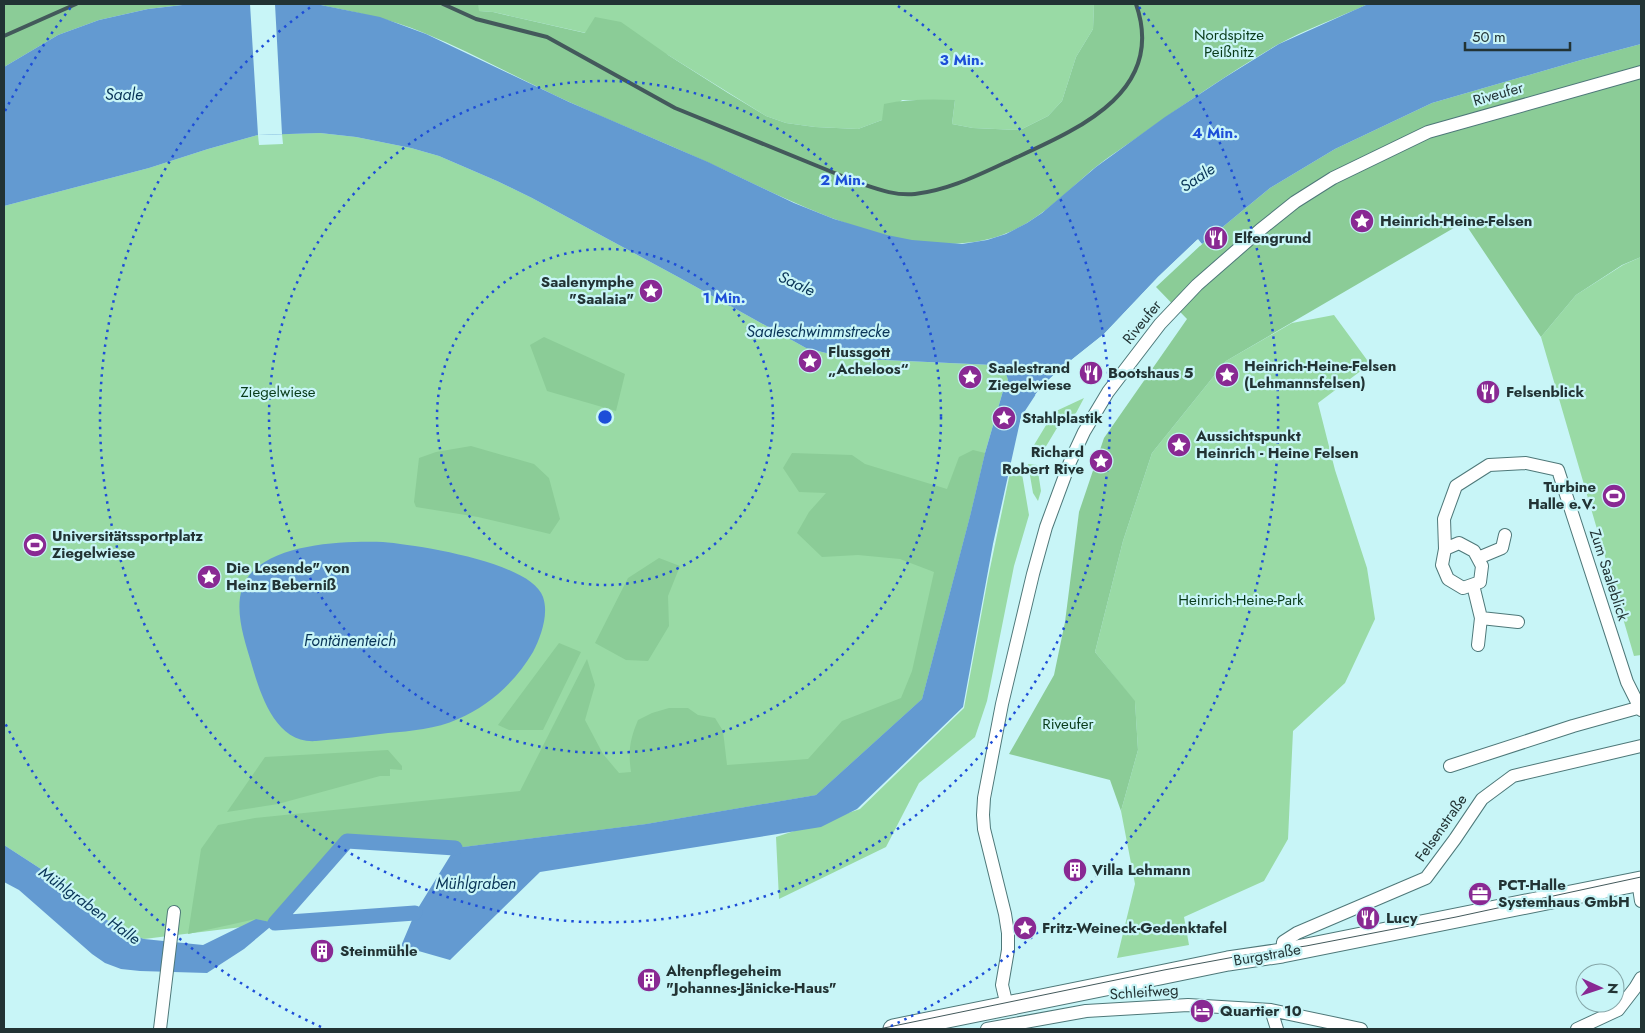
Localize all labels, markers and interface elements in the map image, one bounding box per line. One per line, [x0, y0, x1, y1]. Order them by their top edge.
scale bar [1465, 20, 1570, 52]
park label: Nordspitze Peißnitz [1194, 24, 1264, 63]
text: 50 m [1472, 26, 1506, 48]
text: 3 Min. [940, 49, 984, 71]
street label: Riveufer [1470, 76, 1527, 112]
water label: Saale [105, 83, 143, 106]
text: 4 Min. [1192, 122, 1238, 144]
water label: Saale [1175, 157, 1219, 198]
text: 2 Min. [820, 169, 866, 191]
place icon: Heinrich-Heine-Felsen [1349, 208, 1375, 234]
place label: Heinrich-Heine-Felsen [1380, 210, 1532, 232]
restaurant icon: Elfengrund [1203, 225, 1229, 251]
place label: Elfengrund [1234, 227, 1311, 249]
water label: Saale [775, 265, 819, 302]
place label: Saalenymphe "Saalaia" [541, 271, 634, 310]
place icon: Saalenymphe "Saalaia" [638, 278, 664, 304]
text: 1 Min. [702, 287, 746, 309]
street label: Riveufer [1117, 294, 1167, 349]
water label: Saaleschwimmstrecke [746, 320, 890, 343]
place label: Flussgott „Acheloos“ [828, 341, 909, 380]
place icon: Flussgott „Acheloos“ [797, 348, 823, 374]
place label: Heinrich-Heine-Felsen (Lehmannsfelsen) [1244, 355, 1396, 394]
place label: Saalestrand Ziegelwiese [988, 357, 1072, 396]
restaurant icon: Bootshaus 5 [1078, 360, 1104, 386]
place label: Bootshaus 5 [1108, 362, 1194, 384]
place icon: Heinrich-Heine-Felsen (Lehmannsfelsen) [1214, 362, 1240, 388]
place icon: Saalestrand Ziegelwiese [957, 364, 983, 390]
restaurant icon: Felsenblick [1475, 379, 1501, 405]
park label: Ziegelwiese [240, 381, 316, 403]
place label: Felsenblick [1506, 381, 1584, 403]
place icon: Stahlplastik [991, 405, 1017, 431]
place label: Stahlplastik [1022, 407, 1103, 429]
centre of rings [596, 408, 614, 426]
place label: Aussichtspunkt Heinrich - Heine Felsen [1195, 425, 1359, 464]
place icon: Aussichtspunkt Heinrich - Heine Felsen [1166, 432, 1192, 458]
place label: Richard Robert Rive [1002, 441, 1084, 480]
place icon: Richard Robert Rive [1088, 448, 1114, 474]
place label: Turbine Halle e.V. [1528, 476, 1596, 515]
sports icon: Turbine Halle e.V. [1601, 483, 1627, 509]
place label: Universitätssportplatz Ziegelwiese [52, 525, 203, 564]
street label: Zum Saaleblick [1584, 526, 1634, 624]
sports icon: Universitätssportplatz Ziegelwiese [22, 532, 48, 558]
place label: Die Lesende" von Heinz Beberniß [226, 557, 350, 596]
place icon: Die Lesende" von Heinz Beberniß [196, 564, 222, 590]
park label: Heinrich-Heine-Park [1178, 589, 1304, 611]
water label: Fontänenteich [304, 629, 396, 652]
park label: Riveufer [1042, 713, 1095, 735]
street label: Felsenstraße [1410, 789, 1473, 866]
building icon: Villa Lehmann [1062, 857, 1088, 883]
place label: Villa Lehmann [1091, 859, 1191, 881]
water label: Mühlgraben Halle [34, 861, 145, 950]
water label: Mühlgraben [436, 872, 516, 895]
place label: PCT-Halle Systemhaus GmbH [1498, 874, 1630, 913]
office icon: PCT-Halle Systemhaus GmbH [1467, 881, 1493, 907]
restaurant icon: Lucy [1355, 905, 1381, 931]
place label: Lucy [1386, 907, 1418, 929]
place icon: Fritz-Weineck-Gedenktafel [1012, 915, 1038, 941]
place label: Fritz-Weineck-Gedenktafel [1042, 917, 1227, 939]
building icon: Steinmühle [309, 938, 335, 964]
street label: Burgstraße [1232, 938, 1303, 972]
place label: Steinmühle [340, 940, 418, 962]
place label: Altenpflegeheim "Johannes-Jänicke-Haus" [665, 960, 837, 999]
north arrow [1575, 963, 1625, 1013]
building icon: Altenpflegeheim "Johannes-Jänicke-Haus" [636, 967, 662, 993]
street label: Schleifweg [1109, 979, 1179, 1005]
text: N [1603, 983, 1623, 995]
hotel icon: Quartier 10 [1189, 998, 1215, 1024]
place label: Quartier 10 [1220, 1000, 1302, 1022]

